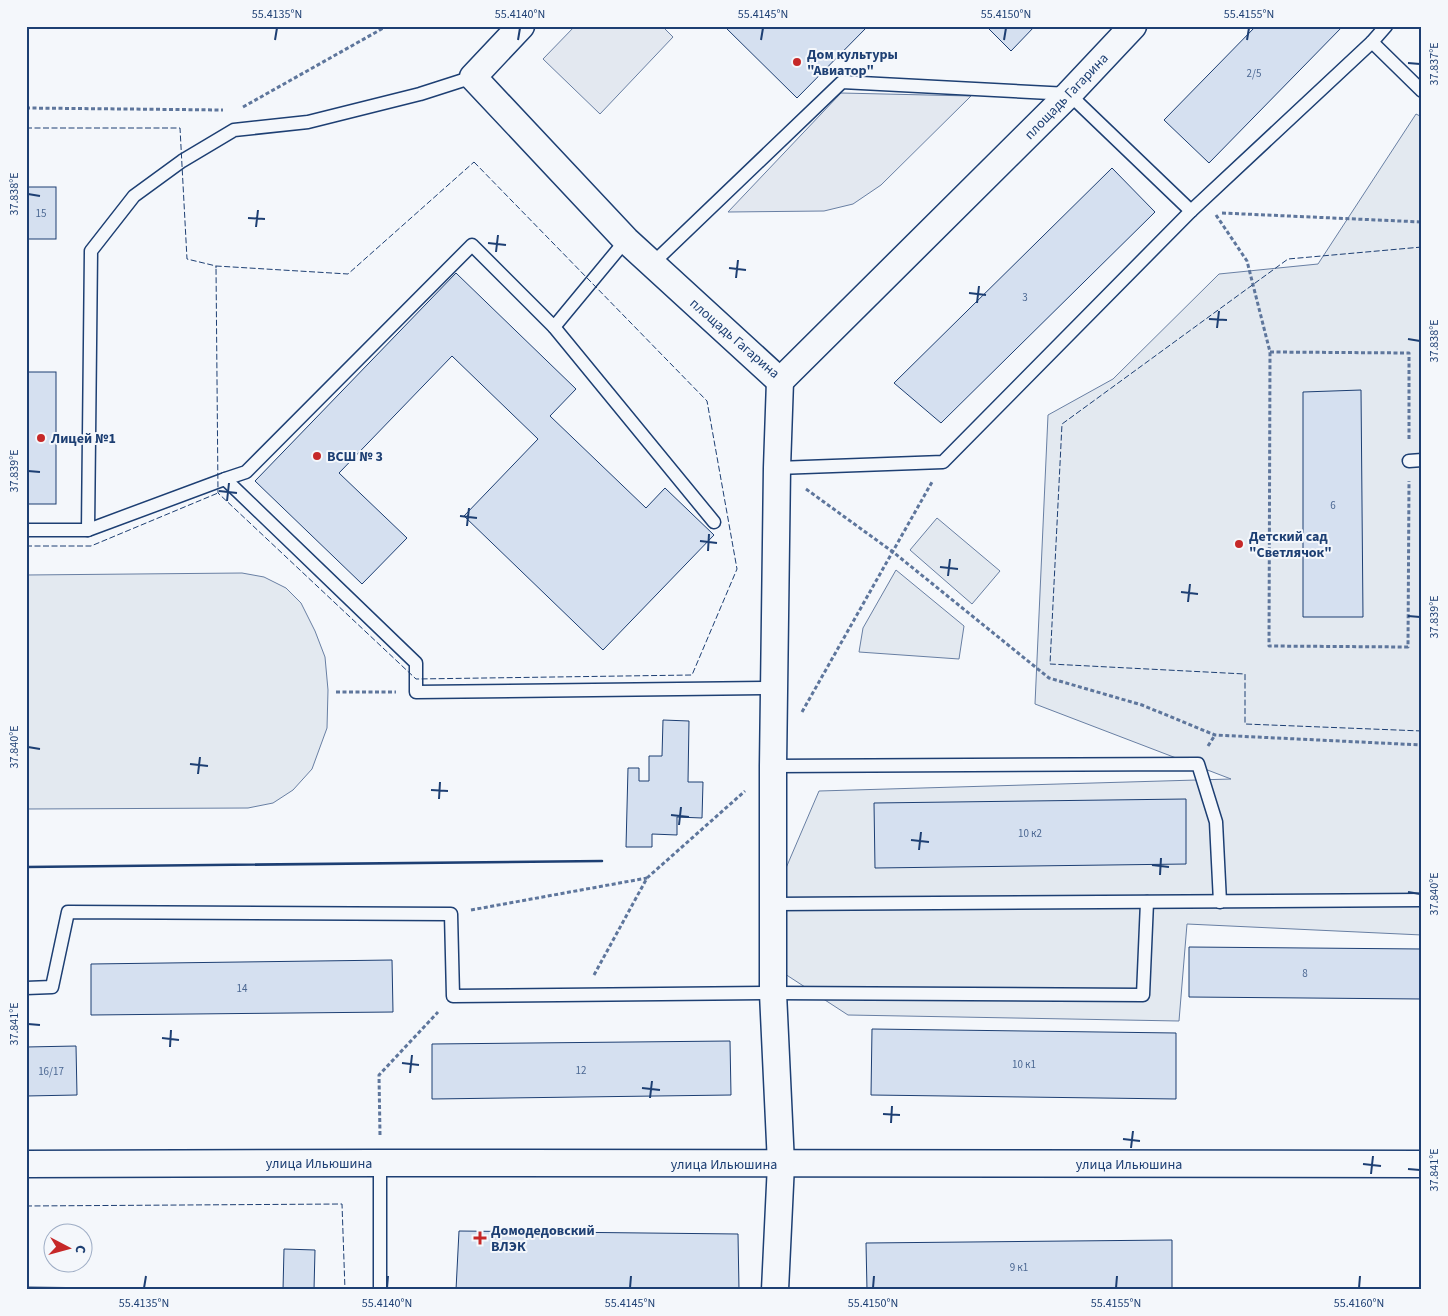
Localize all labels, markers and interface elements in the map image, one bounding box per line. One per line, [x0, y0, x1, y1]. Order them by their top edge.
text: 55.4135°N [252, 6, 302, 23]
text: 55.4140°N [495, 6, 545, 23]
text: 55.4145°N [738, 6, 788, 23]
text: 55.4150°N [981, 6, 1031, 23]
text: 55.4155°N [1224, 6, 1274, 23]
text: 37.837°E [1426, 42, 1443, 86]
place label: Дом культуры "Авиатор" [807, 45, 898, 81]
street label: площадь Гагарина [1020, 49, 1113, 144]
marker: Дом культуры "Авиатор" [791, 56, 803, 68]
house number: 2/5 [1247, 66, 1261, 81]
text: 37.838°E [6, 172, 23, 216]
house number: 15 [36, 206, 46, 221]
house number: 3 [1022, 290, 1028, 305]
street label: площадь Гагарина [685, 294, 784, 383]
text: 37.838°E [1426, 319, 1443, 363]
place label: Лицей №1 [50, 429, 116, 449]
marker: Лицей №1 [35, 432, 47, 444]
place label: ВСШ № 3 [327, 447, 383, 467]
text: 37.839°E [6, 449, 23, 493]
marker: ВСШ № 3 [311, 450, 323, 462]
house number: 6 [1330, 498, 1336, 513]
place label: Детский сад "Светлячок" [1249, 527, 1332, 563]
marker: Детский сад "Светлячок" [1233, 538, 1245, 550]
text: 37.839°E [1426, 595, 1443, 639]
text: 37.840°E [6, 725, 23, 769]
house number: 10 к2 [1018, 826, 1042, 841]
text: 37.840°E [1426, 872, 1443, 916]
house number: 8 [1302, 966, 1308, 981]
house number: 14 [237, 981, 248, 996]
text: 37.841°E [6, 1002, 23, 1046]
house number: 10 к1 [1012, 1057, 1036, 1072]
house number: 12 [576, 1063, 586, 1078]
house number: 16/17 [38, 1064, 64, 1079]
text: 37.841°E [1426, 1148, 1443, 1192]
street label: улица Ильюшина [266, 1154, 372, 1174]
street label: улица Ильюшина [671, 1155, 777, 1175]
street label: улица Ильюшина [1076, 1155, 1182, 1175]
place label: Домодедовский ВЛЭК [491, 1221, 595, 1257]
north arrow [42, 1224, 92, 1274]
marker: Домодедовский ВЛЭК [473, 1231, 487, 1245]
text: С [70, 1244, 90, 1254]
house number: 9 к1 [1010, 1260, 1028, 1275]
text: 55.4135°N [119, 1295, 169, 1312]
text: 55.4140°N [362, 1295, 412, 1312]
text: 55.4145°N [605, 1295, 655, 1312]
text: 55.4150°N [848, 1295, 898, 1312]
text: 55.4155°N [1091, 1295, 1141, 1312]
text: 55.4160°N [1334, 1295, 1384, 1312]

